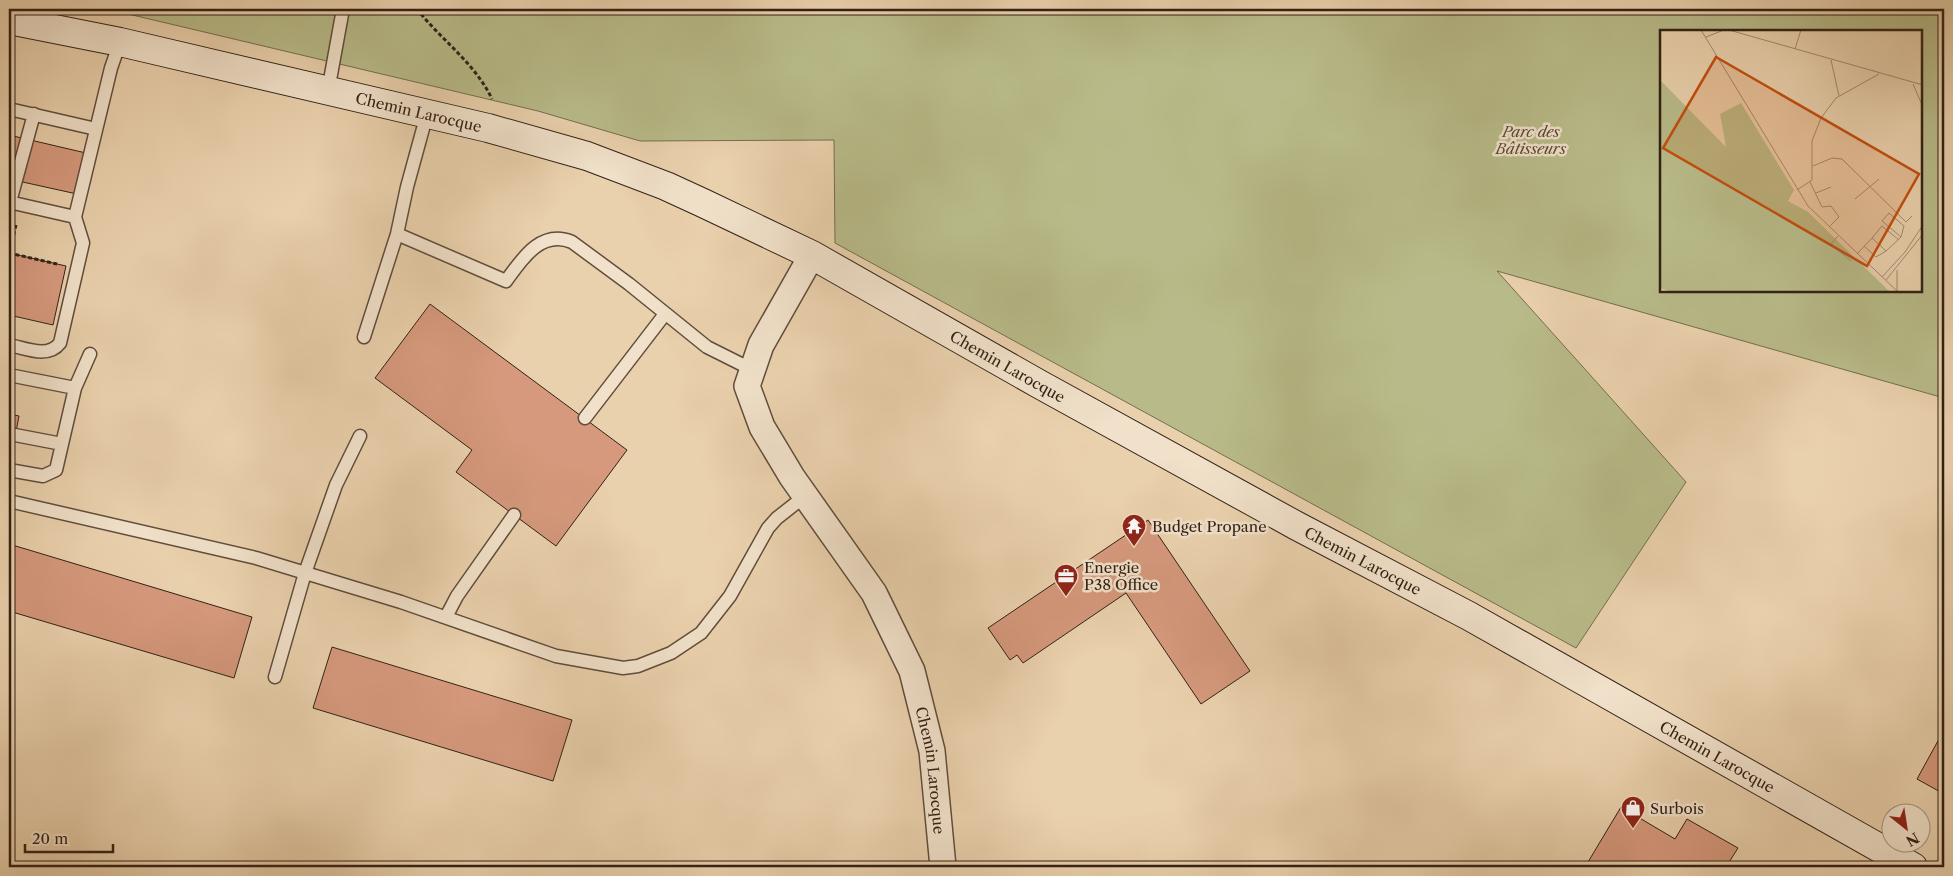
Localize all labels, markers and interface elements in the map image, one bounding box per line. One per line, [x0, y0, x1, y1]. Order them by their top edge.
inset map [1660, 30, 1923, 292]
street label: Chemin Larocque [354, 88, 484, 136]
park label: Parc des Bâtisseurs [1495, 122, 1567, 158]
street label: Chemin Larocque [947, 326, 1069, 406]
temple icon: Budget Propane [1121, 513, 1147, 547]
place label: Budget Propane [1152, 517, 1267, 536]
street label: Chemin Larocque [1301, 522, 1425, 599]
place label: Energie P38 Office [1084, 558, 1158, 594]
office icon: Energie P38 Office [1053, 563, 1079, 597]
street label: Chemin Larocque [912, 705, 949, 835]
street label: Chemin Larocque [1657, 716, 1778, 796]
shop icon: Surbois [1620, 795, 1646, 829]
place label: Surbois [1650, 799, 1704, 818]
north arrow [1880, 804, 1930, 854]
scale bar [25, 821, 112, 853]
text: N [1903, 828, 1922, 850]
text: 20 m [32, 829, 68, 848]

